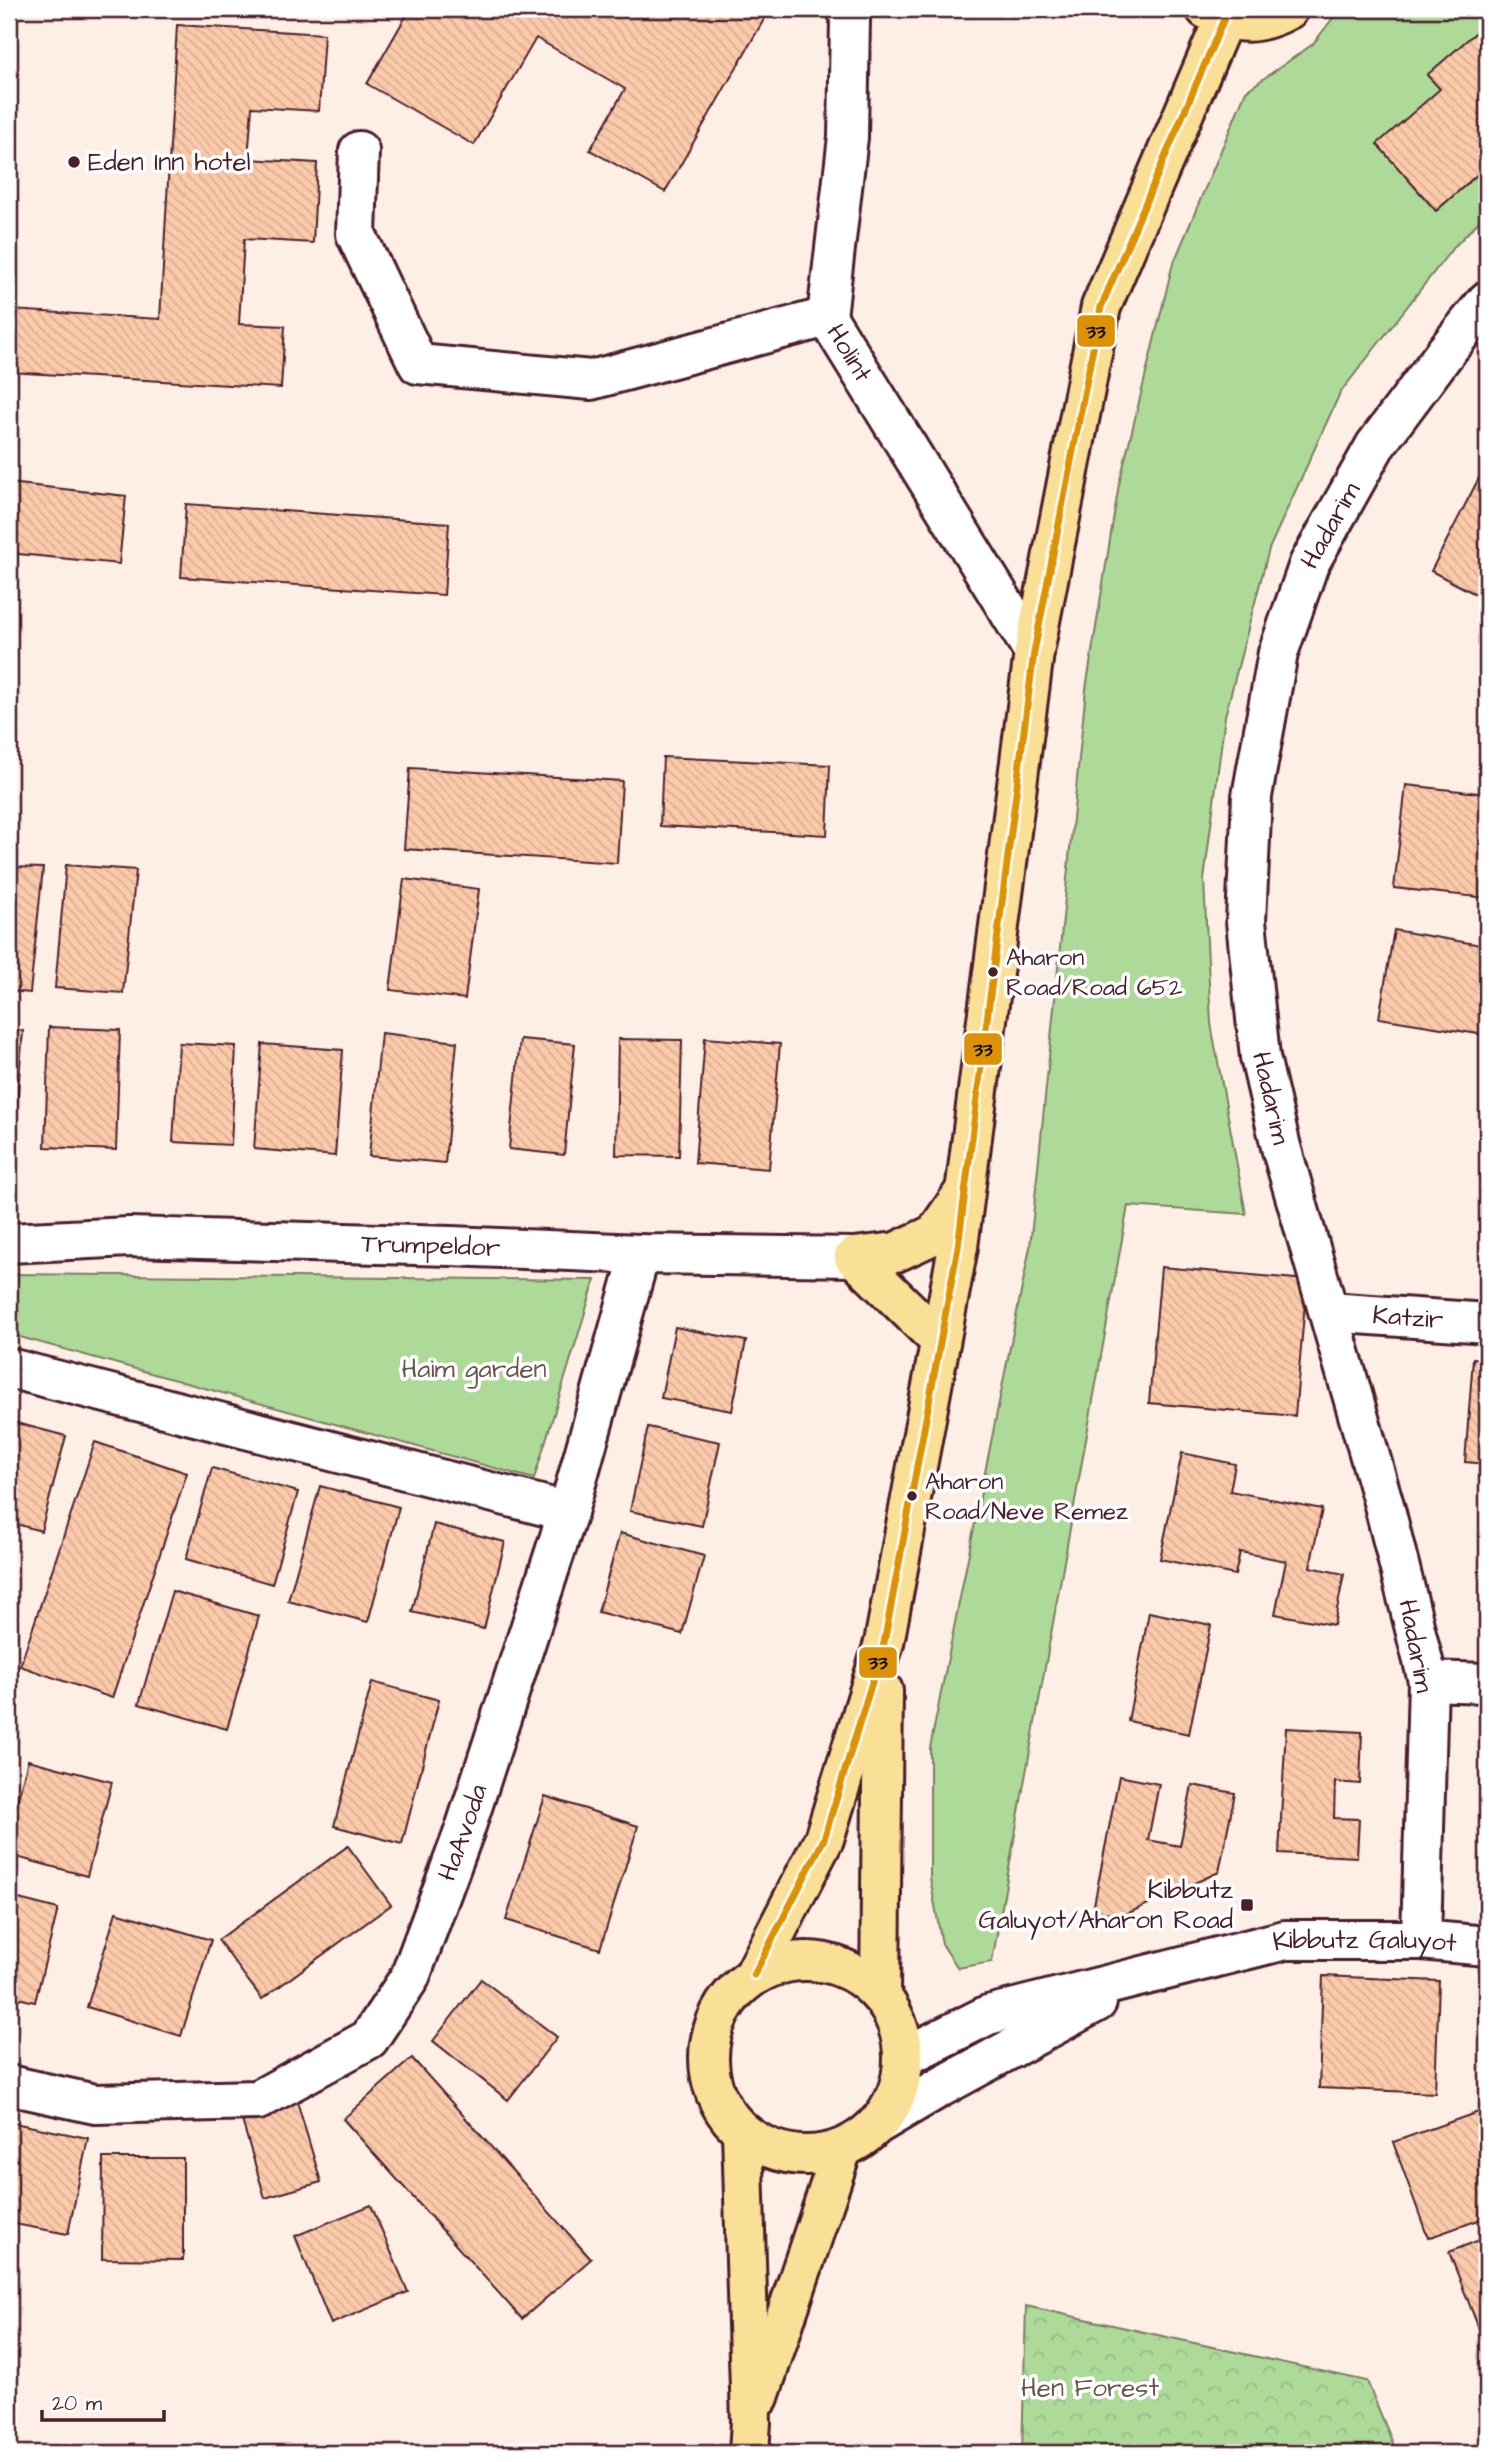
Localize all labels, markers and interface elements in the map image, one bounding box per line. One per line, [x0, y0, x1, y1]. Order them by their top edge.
place label: Eden Inn hotel [88, 144, 251, 180]
marker: Eden Inn hotel [66, 154, 82, 170]
line badge: 33 [1076, 314, 1116, 348]
street label: Holint [818, 317, 881, 389]
text: 33 [1085, 319, 1106, 346]
street label: Hadarim [1292, 475, 1370, 575]
place label: Aharon Road/Road 652 [1006, 941, 1183, 1005]
marker: Aharon Road/Road 652 [986, 965, 1000, 979]
line badge: 33 [963, 1032, 1003, 1066]
text: 33 [972, 1037, 993, 1064]
street label: Hadarim [1243, 1048, 1299, 1149]
street label: Trumpeldor [361, 1225, 501, 1266]
street label: Katzir [1371, 1297, 1444, 1338]
park label: Haim garden [402, 1351, 546, 1389]
place label: Aharon Road/Neve Remez [925, 1465, 1128, 1529]
marker: Aharon Road/Neve Remez [905, 1489, 919, 1503]
street label: Hadarim [1389, 1596, 1443, 1696]
line badge: 33 [858, 1646, 898, 1679]
text: 33 [867, 1650, 888, 1677]
street label: HaAvoda [429, 1780, 496, 1886]
place label: Kibbutz Galuyot/Aharon Road [978, 1872, 1233, 1940]
marker: Kibbutz Galuyot/Aharon Road [1239, 1897, 1255, 1913]
street label: Kibbutz Galuyot [1269, 1922, 1459, 1961]
park label: Hen Forest [1021, 2370, 1159, 2406]
scale bar [42, 2378, 164, 2422]
text: 20 m [52, 2389, 103, 2418]

